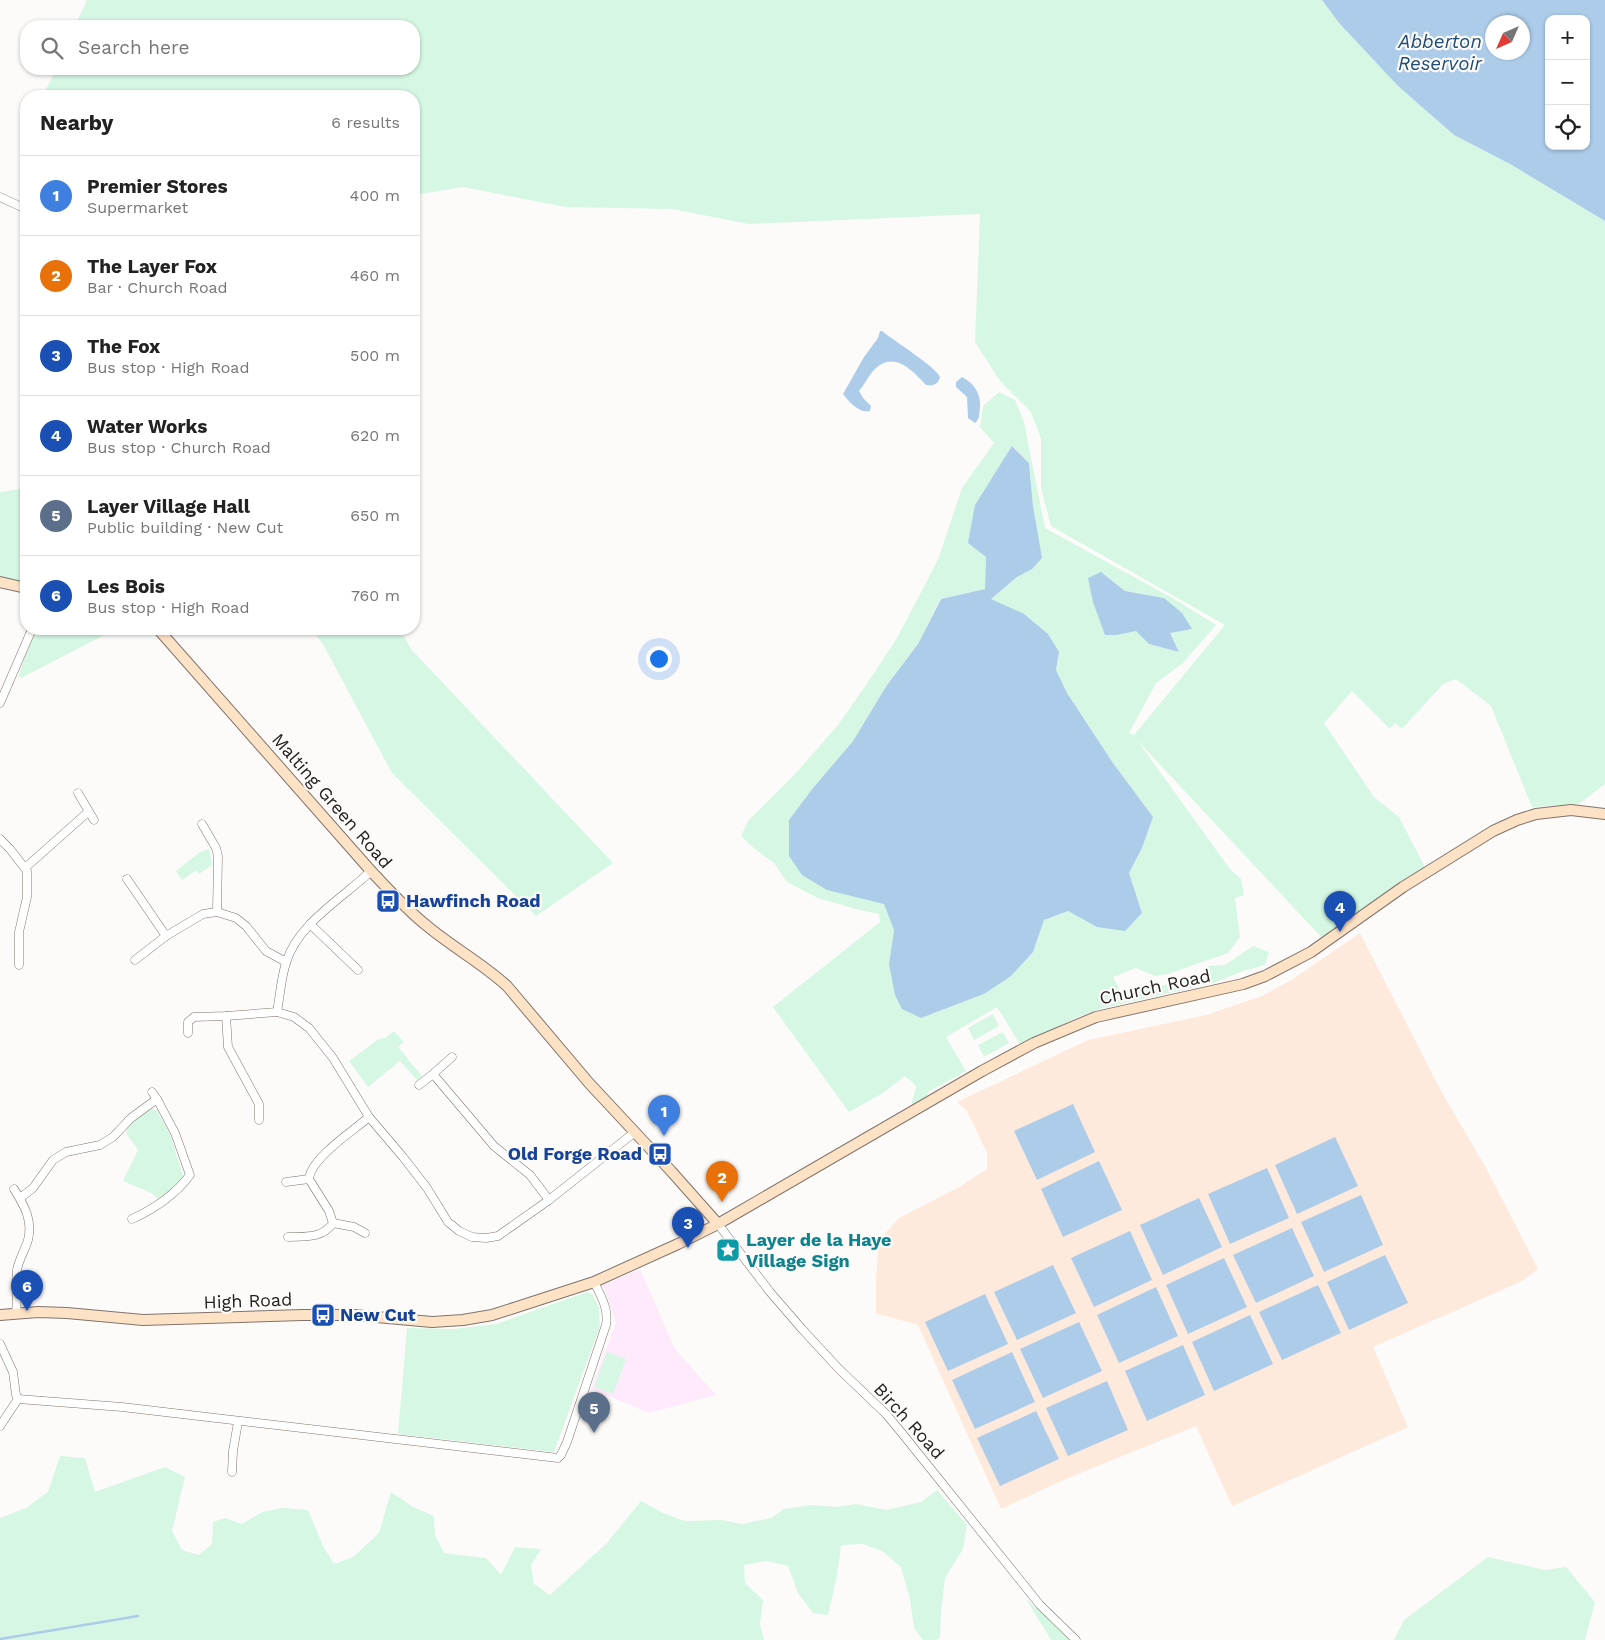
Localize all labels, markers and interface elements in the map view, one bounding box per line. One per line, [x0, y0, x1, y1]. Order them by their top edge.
north arrow [1485, 15, 1530, 60]
map controls [1545, 15, 1590, 150]
button: + [1545, 15, 1590, 60]
search box [20, 20, 420, 75]
water label: Abberton Reservoir [1397, 30, 1482, 75]
icon: search [38, 34, 66, 62]
text: Search here [78, 36, 189, 59]
button: − [1545, 60, 1590, 105]
button: locate [1545, 105, 1590, 150]
text: Nearby [40, 110, 113, 135]
text: 6 results [331, 113, 400, 132]
text: Premier Stores [87, 175, 228, 198]
text: 1 [53, 186, 59, 205]
text: 400 m [350, 186, 400, 205]
text: Supermarket [87, 198, 188, 217]
text: The Layer Fox [87, 255, 217, 278]
text: 2 [51, 266, 61, 285]
text: 460 m [350, 266, 400, 285]
text: Bar · Church Road [87, 278, 228, 297]
text: The Fox [87, 335, 160, 358]
text: 3 [51, 346, 61, 365]
text: 500 m [350, 346, 400, 365]
text: Bus stop · High Road [87, 358, 249, 377]
text: Water Works [87, 415, 207, 438]
text: 4 [51, 426, 61, 445]
text: 620 m [350, 426, 400, 445]
text: Bus stop · Church Road [87, 438, 271, 457]
text: Layer Village Hall [87, 495, 250, 518]
text: 5 [51, 506, 61, 525]
text: 650 m [350, 506, 400, 525]
text: Public building · New Cut [87, 518, 283, 537]
text: Les Bois [87, 575, 165, 598]
text: 6 [51, 586, 61, 605]
text: 760 m [351, 586, 400, 605]
text: Bus stop · High Road [87, 598, 249, 617]
your location [646, 646, 672, 672]
street label: Malting Green Road [268, 729, 397, 872]
bus stop icon: Hawfinch Road [375, 888, 401, 914]
place label: Hawfinch Road [406, 890, 541, 911]
pin: 4 [1324, 891, 1356, 932]
street label: Church Road [1097, 964, 1212, 1009]
pin: 1 [648, 1095, 680, 1136]
bus stop icon: Old Forge Road [647, 1141, 673, 1167]
place label: Old Forge Road [508, 1143, 642, 1164]
pin: 2 [706, 1161, 738, 1202]
pin: 3 [672, 1207, 704, 1248]
place label: Layer de la Haye Village Sign [746, 1229, 892, 1271]
place icon: Layer de la Haye Village Sign [715, 1237, 741, 1263]
pin: 6 [11, 1270, 43, 1311]
street label: High Road [203, 1288, 293, 1313]
bus stop icon: New Cut [310, 1302, 336, 1328]
place label: New Cut [340, 1304, 416, 1325]
street label: Birch Road [870, 1378, 949, 1463]
pin: 5 [578, 1392, 610, 1433]

